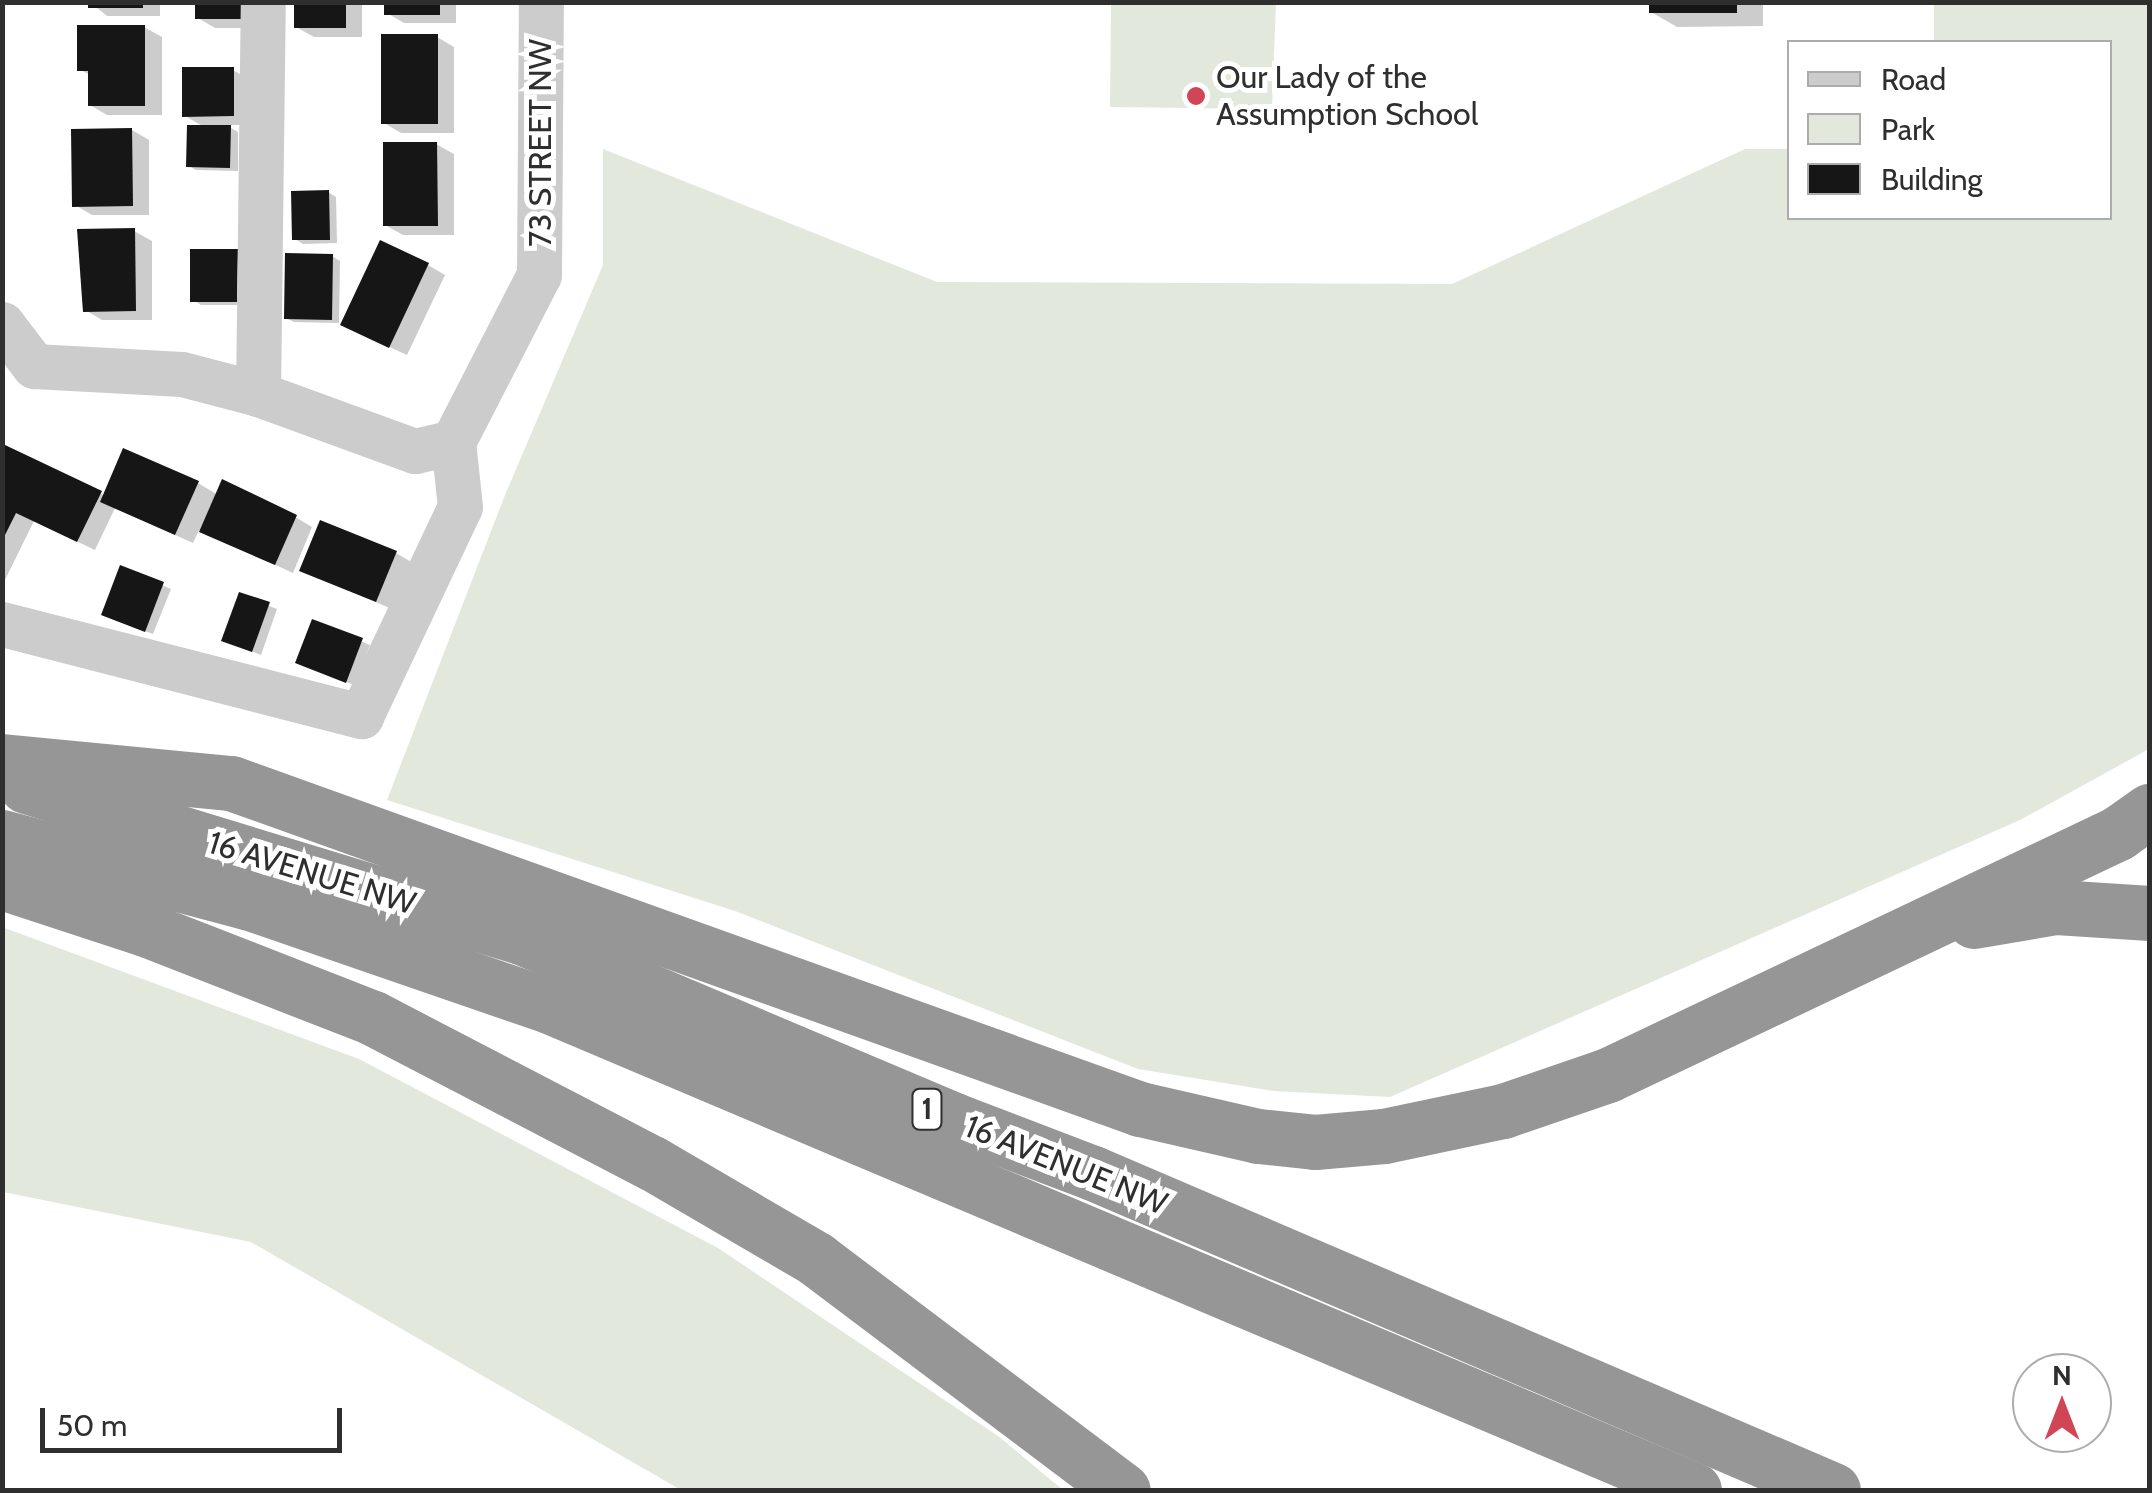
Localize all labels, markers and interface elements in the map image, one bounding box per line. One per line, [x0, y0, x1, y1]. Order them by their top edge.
street label: 73 STREET NW [521, 39, 559, 247]
legend [1787, 40, 2112, 220]
place label: Our Lady of the Assumption School [1216, 59, 1478, 134]
text: Road [1881, 61, 1946, 98]
marker: Our Lady of the Assumption School [1185, 85, 1207, 107]
text: Park [1881, 111, 1935, 148]
text: Building [1881, 161, 1983, 198]
street label: 16 AVENUE NW [204, 823, 420, 923]
road number: 1 [910, 1084, 944, 1134]
street label: 16 AVENUE NW [959, 1107, 1173, 1223]
north arrow [2012, 1353, 2112, 1453]
text: N [2052, 1358, 2072, 1392]
scale bar [45, 1388, 348, 1450]
text: 50 m [57, 1407, 127, 1444]

